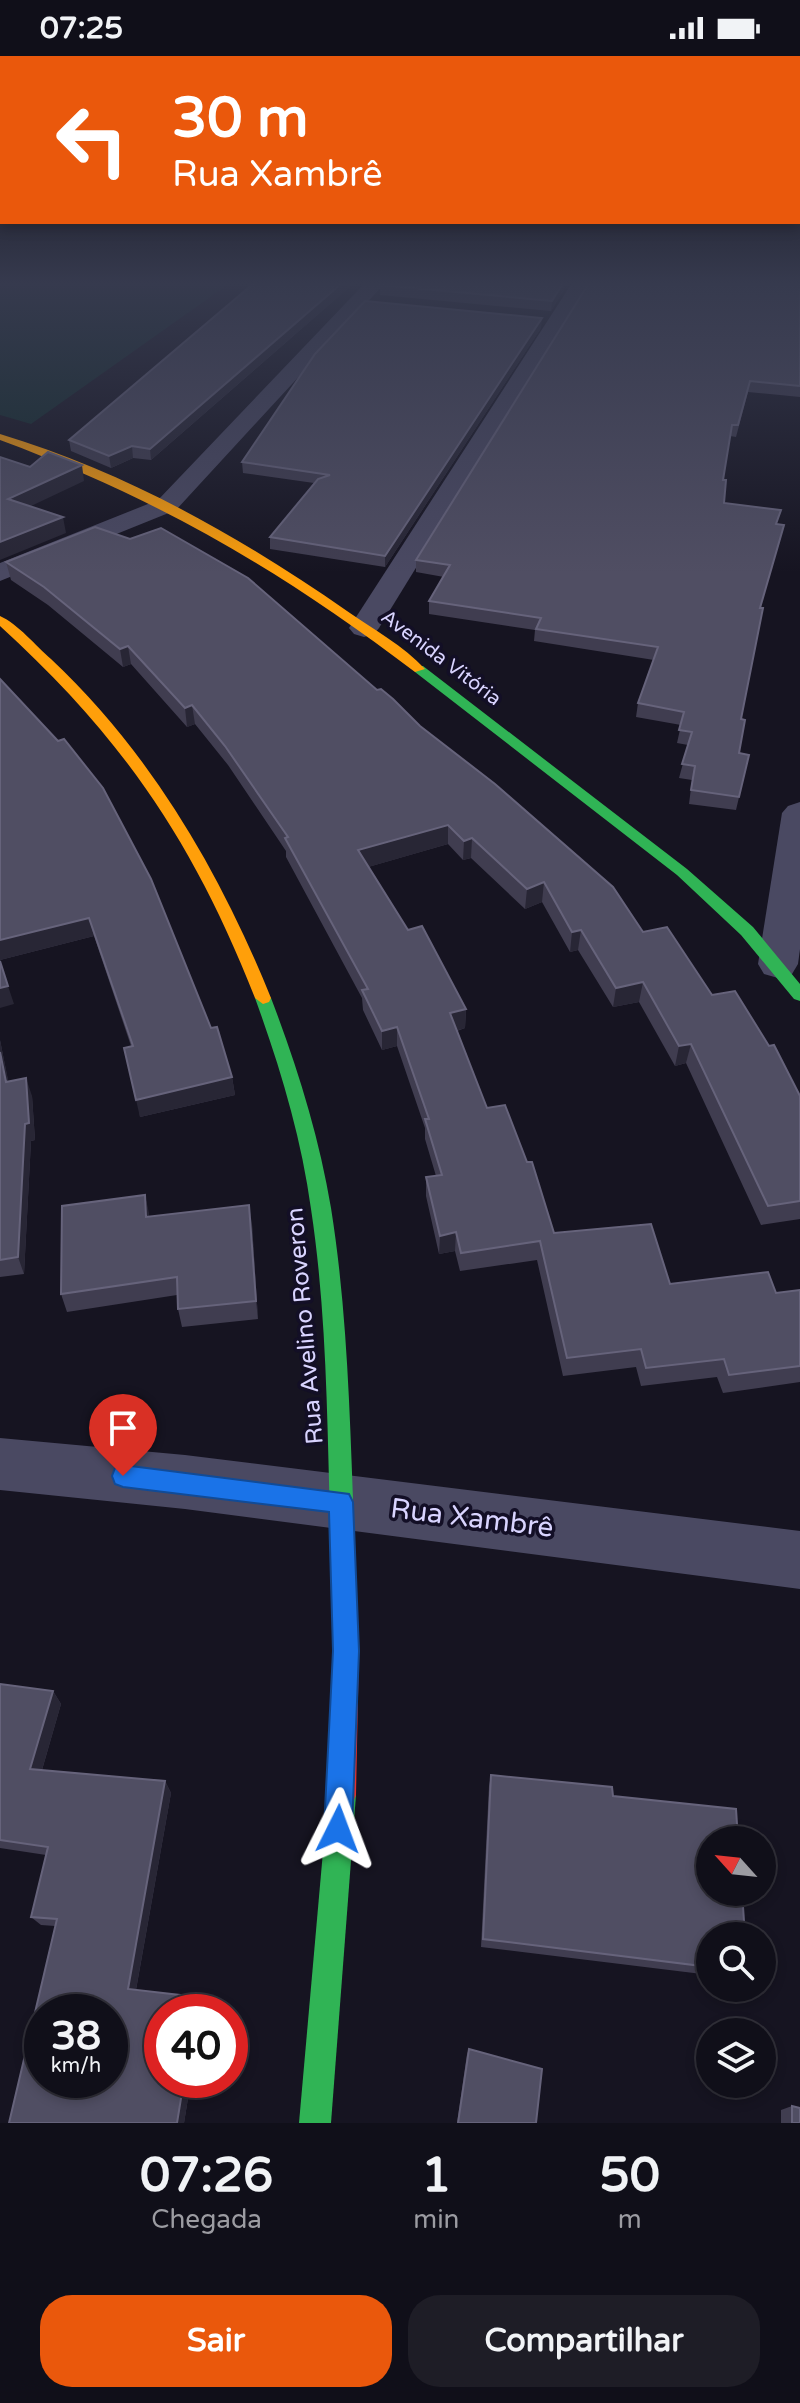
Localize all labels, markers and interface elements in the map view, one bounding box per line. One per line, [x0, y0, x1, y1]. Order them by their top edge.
text: 07:25 [40, 10, 123, 47]
text: 30 m [172, 85, 308, 152]
icon: left [40, 88, 144, 192]
text: Rua Xambrê [172, 153, 383, 196]
street label: Avenida Vitória [376, 605, 506, 711]
street label: Rua Avelino Roveron [280, 1206, 330, 1446]
pin [89, 1394, 157, 1476]
icon: arrive [101, 1406, 145, 1450]
street label: Rua Xambrê [389, 1491, 555, 1545]
position arrow [296, 1787, 380, 1871]
north arrow [696, 1826, 776, 1906]
map controls [696, 1826, 776, 2098]
button: search [696, 1922, 776, 2002]
speed limit sign: 40 [144, 1994, 248, 2098]
text: 38 [51, 2012, 101, 2060]
button: layers [696, 2018, 776, 2098]
text: km/h [51, 2054, 101, 2078]
text: 07:26 [140, 2147, 273, 2205]
text: 1 [421, 2147, 451, 2205]
text: 50 [600, 2147, 660, 2205]
text: Chegada [151, 2204, 262, 2235]
text: min [413, 2204, 459, 2235]
text: m [618, 2204, 642, 2235]
button: Sair [40, 2295, 392, 2387]
button: Compartilhar [408, 2295, 760, 2387]

